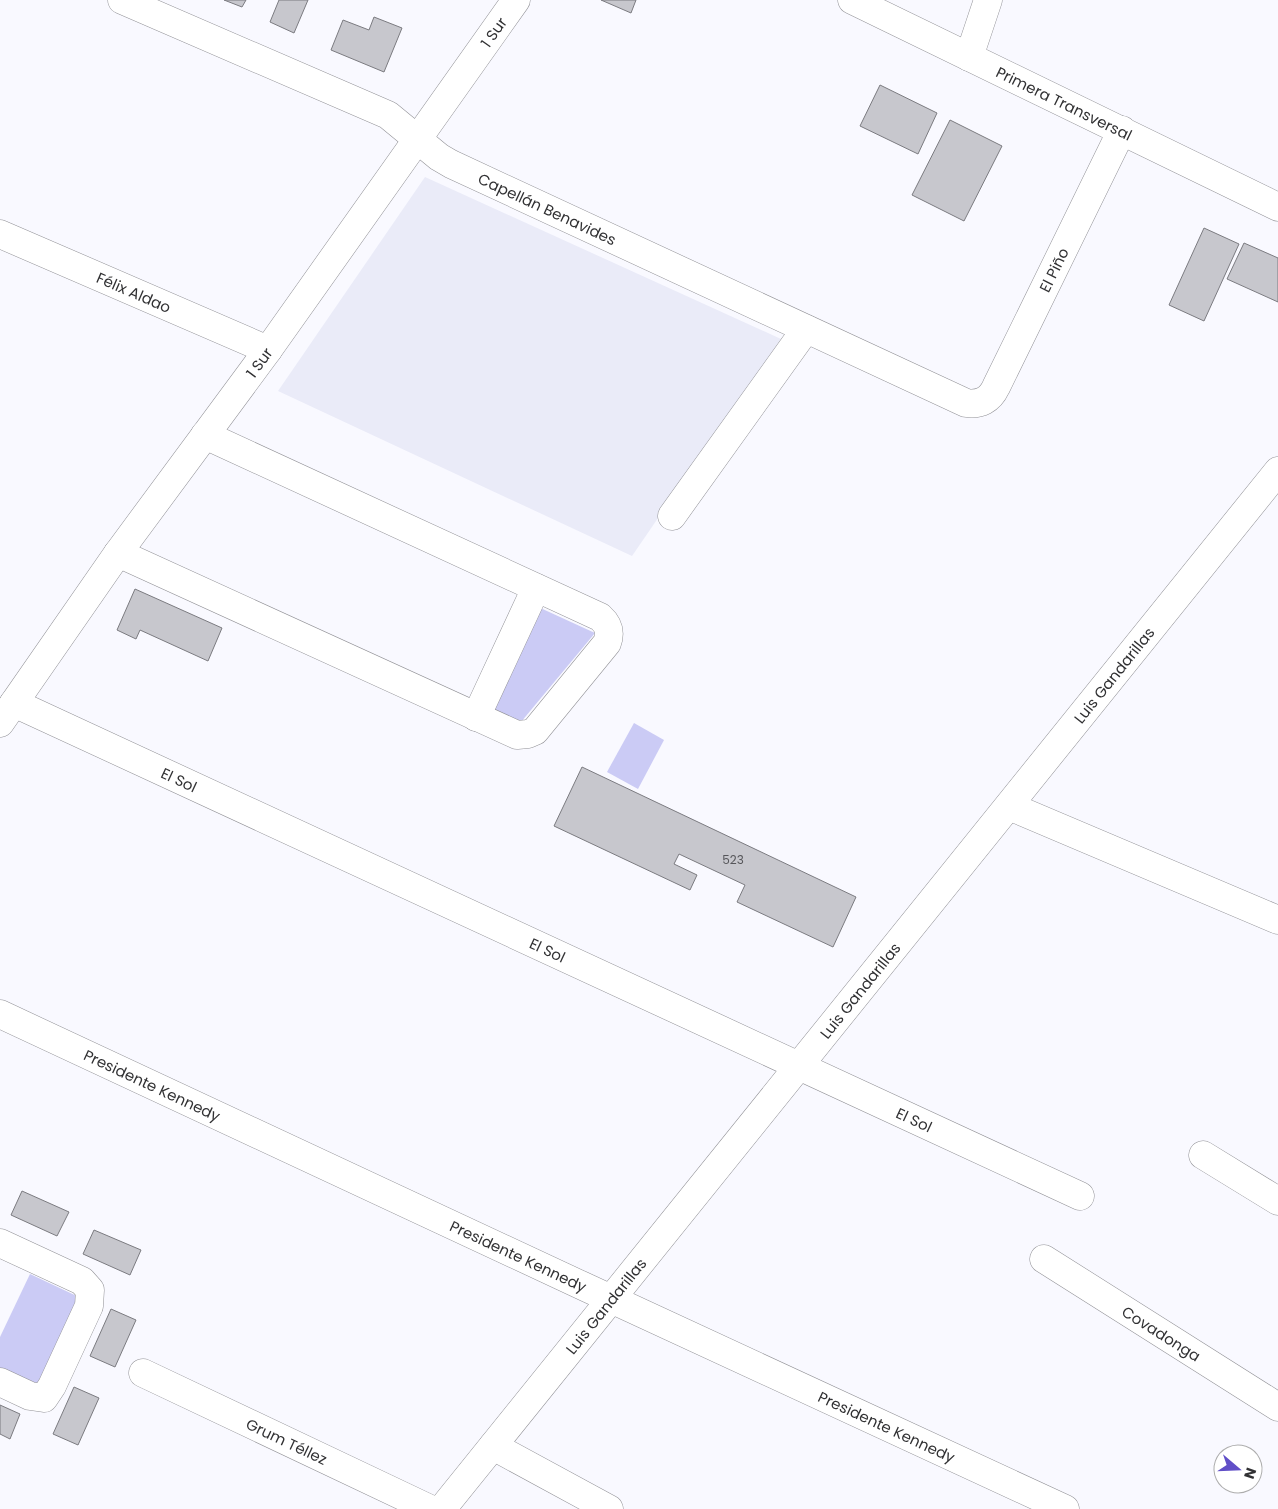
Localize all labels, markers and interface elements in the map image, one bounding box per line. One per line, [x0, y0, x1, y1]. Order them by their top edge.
street label: 1 Sur [475, 12, 512, 52]
street label: Primera Transversal [993, 61, 1136, 145]
street label: Capellán Benavides [475, 168, 620, 250]
street label: El Piño [1034, 244, 1073, 295]
street label: Félix Aldao [93, 267, 175, 317]
street label: 1 Sur [241, 343, 277, 382]
street label: Luis Gandarillas [1069, 622, 1159, 727]
street label: El Sol [158, 762, 201, 797]
house number: 523 [722, 851, 744, 868]
street label: El Sol [526, 932, 569, 967]
street label: Luis Gandarillas [815, 938, 905, 1043]
street label: Presidente Kennedy [81, 1044, 224, 1126]
street label: El Sol [893, 1102, 936, 1137]
street label: Presidente Kennedy [447, 1215, 591, 1297]
street label: Luis Gandarillas [561, 1253, 651, 1358]
street label: Covadonga [1118, 1301, 1205, 1366]
street label: Presidente Kennedy [815, 1386, 959, 1467]
street label: Grum Téllez [243, 1413, 331, 1469]
north arrow [1213, 1444, 1263, 1494]
text: N [1239, 1465, 1261, 1481]

